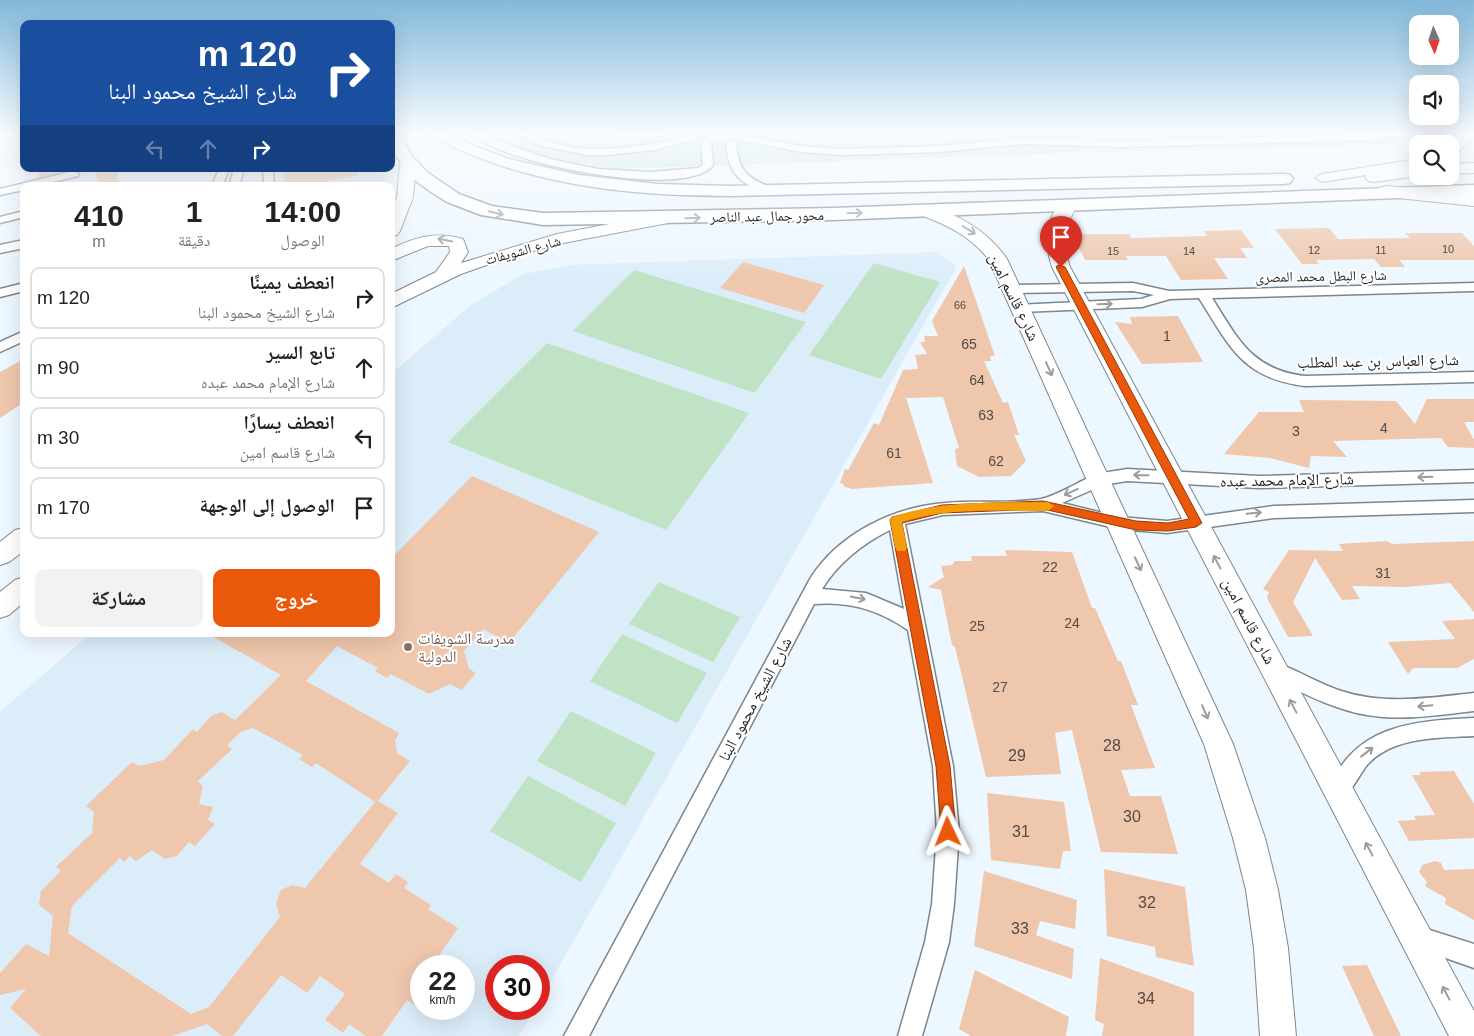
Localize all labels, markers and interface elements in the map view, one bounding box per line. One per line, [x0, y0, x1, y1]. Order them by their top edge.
north arrow [1409, 15, 1459, 65]
map controls [1409, 15, 1459, 185]
text: 120 m [198, 34, 297, 73]
icon: right [315, 40, 380, 105]
button: sound [1409, 75, 1459, 125]
text: شارع الشيخ محمود البنا [108, 79, 297, 104]
icon: left [141, 135, 169, 163]
icon: ahead [194, 135, 222, 163]
icon: right [247, 135, 275, 163]
button: search [1409, 135, 1459, 185]
text: 1 [186, 195, 203, 228]
text: 14:00 [264, 195, 341, 228]
text: 410 [74, 199, 124, 232]
street label: محور جمال عبد الناصر [709, 207, 824, 226]
one-way arrow [487, 209, 503, 218]
one-way arrow [847, 209, 863, 218]
one-way arrow [684, 213, 700, 223]
pin [1040, 216, 1082, 267]
icon: arrive [1047, 223, 1075, 251]
one-way arrow [961, 226, 975, 236]
text: دقيقة [178, 232, 210, 249]
text: الوصول [281, 232, 325, 249]
street label: شارع الشويفات [484, 232, 563, 270]
text: m [92, 233, 106, 250]
one-way arrow [438, 235, 454, 245]
house number: 10 [1442, 243, 1454, 255]
house number: 12 [1308, 244, 1320, 256]
house number: 11 [1375, 244, 1387, 256]
house number: 15 [1107, 245, 1119, 257]
house number: 14 [1183, 245, 1195, 257]
street label: شارع قاسم امين [984, 250, 1043, 344]
street label: شارع البطل محمد المصرى [1255, 267, 1387, 287]
text: انعطف يمينًا [249, 272, 335, 293]
icon: right [350, 284, 378, 312]
text: 120 m [37, 287, 90, 308]
house number: 66 [954, 299, 966, 311]
one-way arrow [1097, 300, 1113, 309]
text: شارع الشيخ محمود البنا [198, 304, 335, 321]
house number: 1 [1163, 328, 1171, 344]
house number: 65 [961, 336, 977, 352]
text: تابع السير [266, 342, 335, 363]
street label: شارع العباس بن عبد المطلب [1297, 351, 1459, 373]
icon: ahead [350, 354, 378, 382]
text: 90 m [37, 357, 79, 378]
one-way arrow [1045, 361, 1054, 376]
house number: 64 [969, 372, 985, 388]
text: شارع الإمام محمد عبده [201, 374, 335, 391]
house number: 63 [978, 407, 994, 423]
text: انعطف يسارًا [244, 412, 335, 433]
house number: 4 [1380, 420, 1388, 436]
house number: 3 [1292, 423, 1300, 439]
icon: left [350, 424, 378, 452]
text: 30 m [37, 427, 79, 448]
text: شارع قاسم امين [240, 444, 335, 461]
house number: 61 [886, 445, 902, 461]
house number: 62 [988, 453, 1004, 469]
street label: شارع الإمام محمد عبده [1220, 470, 1354, 492]
one-way arrow [1133, 471, 1149, 480]
one-way arrow [1418, 472, 1434, 482]
one-way arrow [1064, 488, 1079, 498]
icon: arrive [350, 494, 378, 522]
text: الوصول إلى الوجهة [199, 495, 335, 516]
text: 170 m [37, 497, 90, 518]
one-way arrow [1246, 509, 1262, 518]
one-way arrow [1212, 555, 1221, 570]
one-way arrow [1134, 556, 1143, 571]
house number: 22 [1042, 559, 1058, 575]
house number: 31 [1375, 565, 1391, 581]
button: مشاركة [35, 569, 203, 627]
button: خروج [213, 569, 380, 627]
street label: شارع قاسم امين [1217, 575, 1279, 668]
one-way arrow [849, 594, 865, 603]
house number: 24 [1064, 615, 1080, 631]
house number: 25 [969, 618, 985, 634]
place label: مدرسة الشويفات الدولية [418, 630, 515, 666]
street label: شارع الشيخ محمود البنا [715, 634, 796, 765]
marker: مدرسة الشويفات الدولية [402, 641, 414, 653]
house number: 27 [992, 679, 1008, 695]
one-way arrow [1288, 699, 1297, 714]
one-way arrow [1418, 701, 1434, 711]
one-way arrow [1201, 704, 1210, 719]
house number: 28 [1103, 737, 1121, 754]
one-way arrow [1360, 746, 1373, 757]
house number: 29 [1008, 747, 1026, 764]
position arrow [921, 805, 973, 857]
house number: 30 [1123, 808, 1141, 825]
house number: 31 [1012, 823, 1030, 840]
one-way arrow [1364, 843, 1374, 857]
house number: 32 [1138, 894, 1156, 911]
house number: 33 [1011, 920, 1029, 937]
speed limit sign: 30 [485, 955, 550, 1020]
text: 22 [429, 967, 456, 995]
one-way arrow [1441, 986, 1450, 1001]
house number: 34 [1137, 990, 1155, 1007]
text: km/h [429, 993, 456, 1007]

